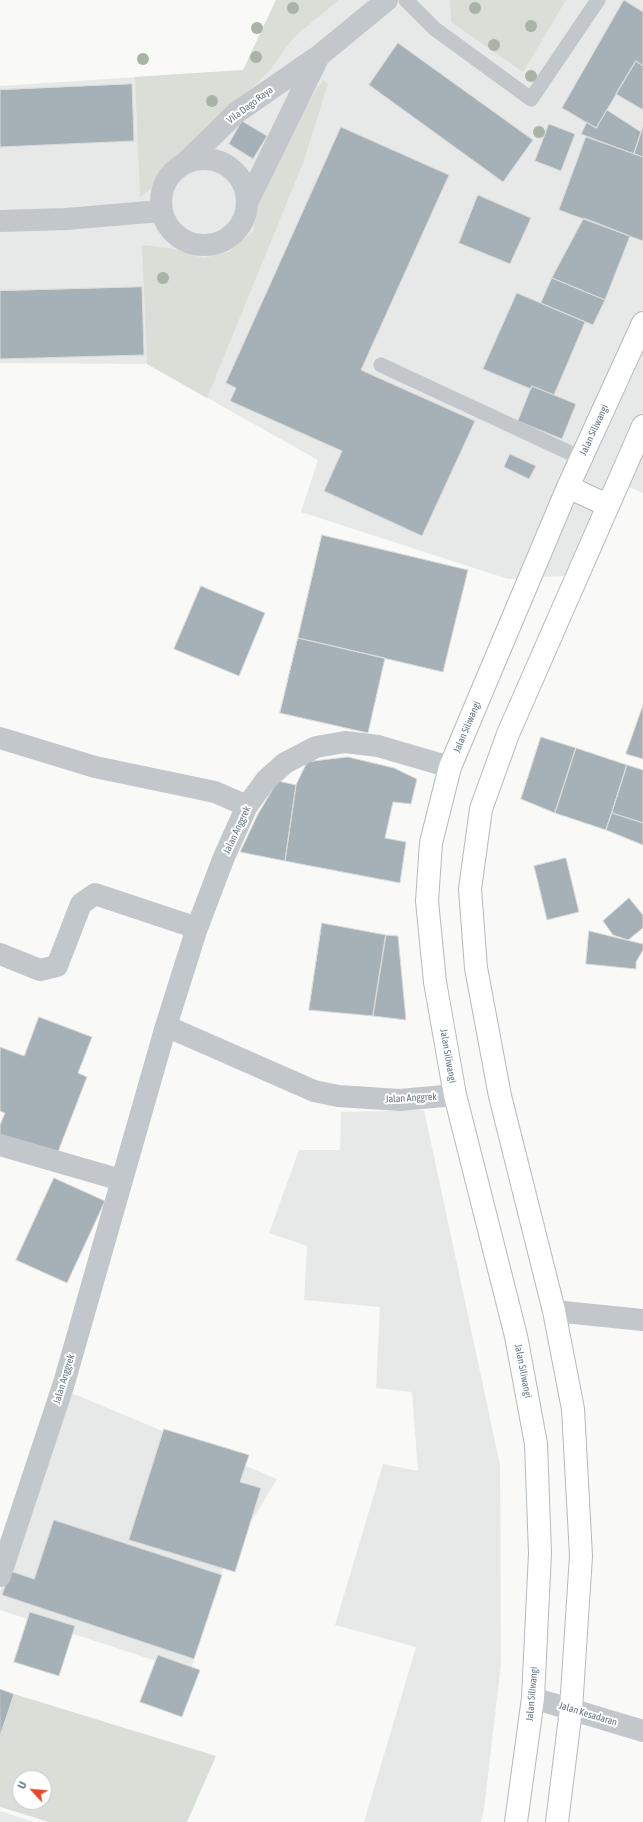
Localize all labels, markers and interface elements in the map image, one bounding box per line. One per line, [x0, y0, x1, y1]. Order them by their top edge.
street label: Vila Dago Raya [225, 84, 275, 126]
street label: Jalan Siliwangi [577, 403, 611, 457]
street label: Jalan Siliwangi [451, 699, 483, 755]
street label: Jalan Anggrek [221, 804, 253, 856]
street label: Jalan Siliwangi [437, 1028, 459, 1084]
street label: Jalan Anggrek [385, 1091, 437, 1105]
street label: Jalan Siliwangi [512, 1343, 534, 1399]
street label: Jalan Anggrek [51, 1353, 77, 1405]
street label: Jalan Siliwangi [524, 1666, 540, 1722]
street label: Jalan Kesadaran [557, 1699, 619, 1729]
north arrow [12, 1770, 52, 1810]
text: U [15, 1780, 29, 1791]

